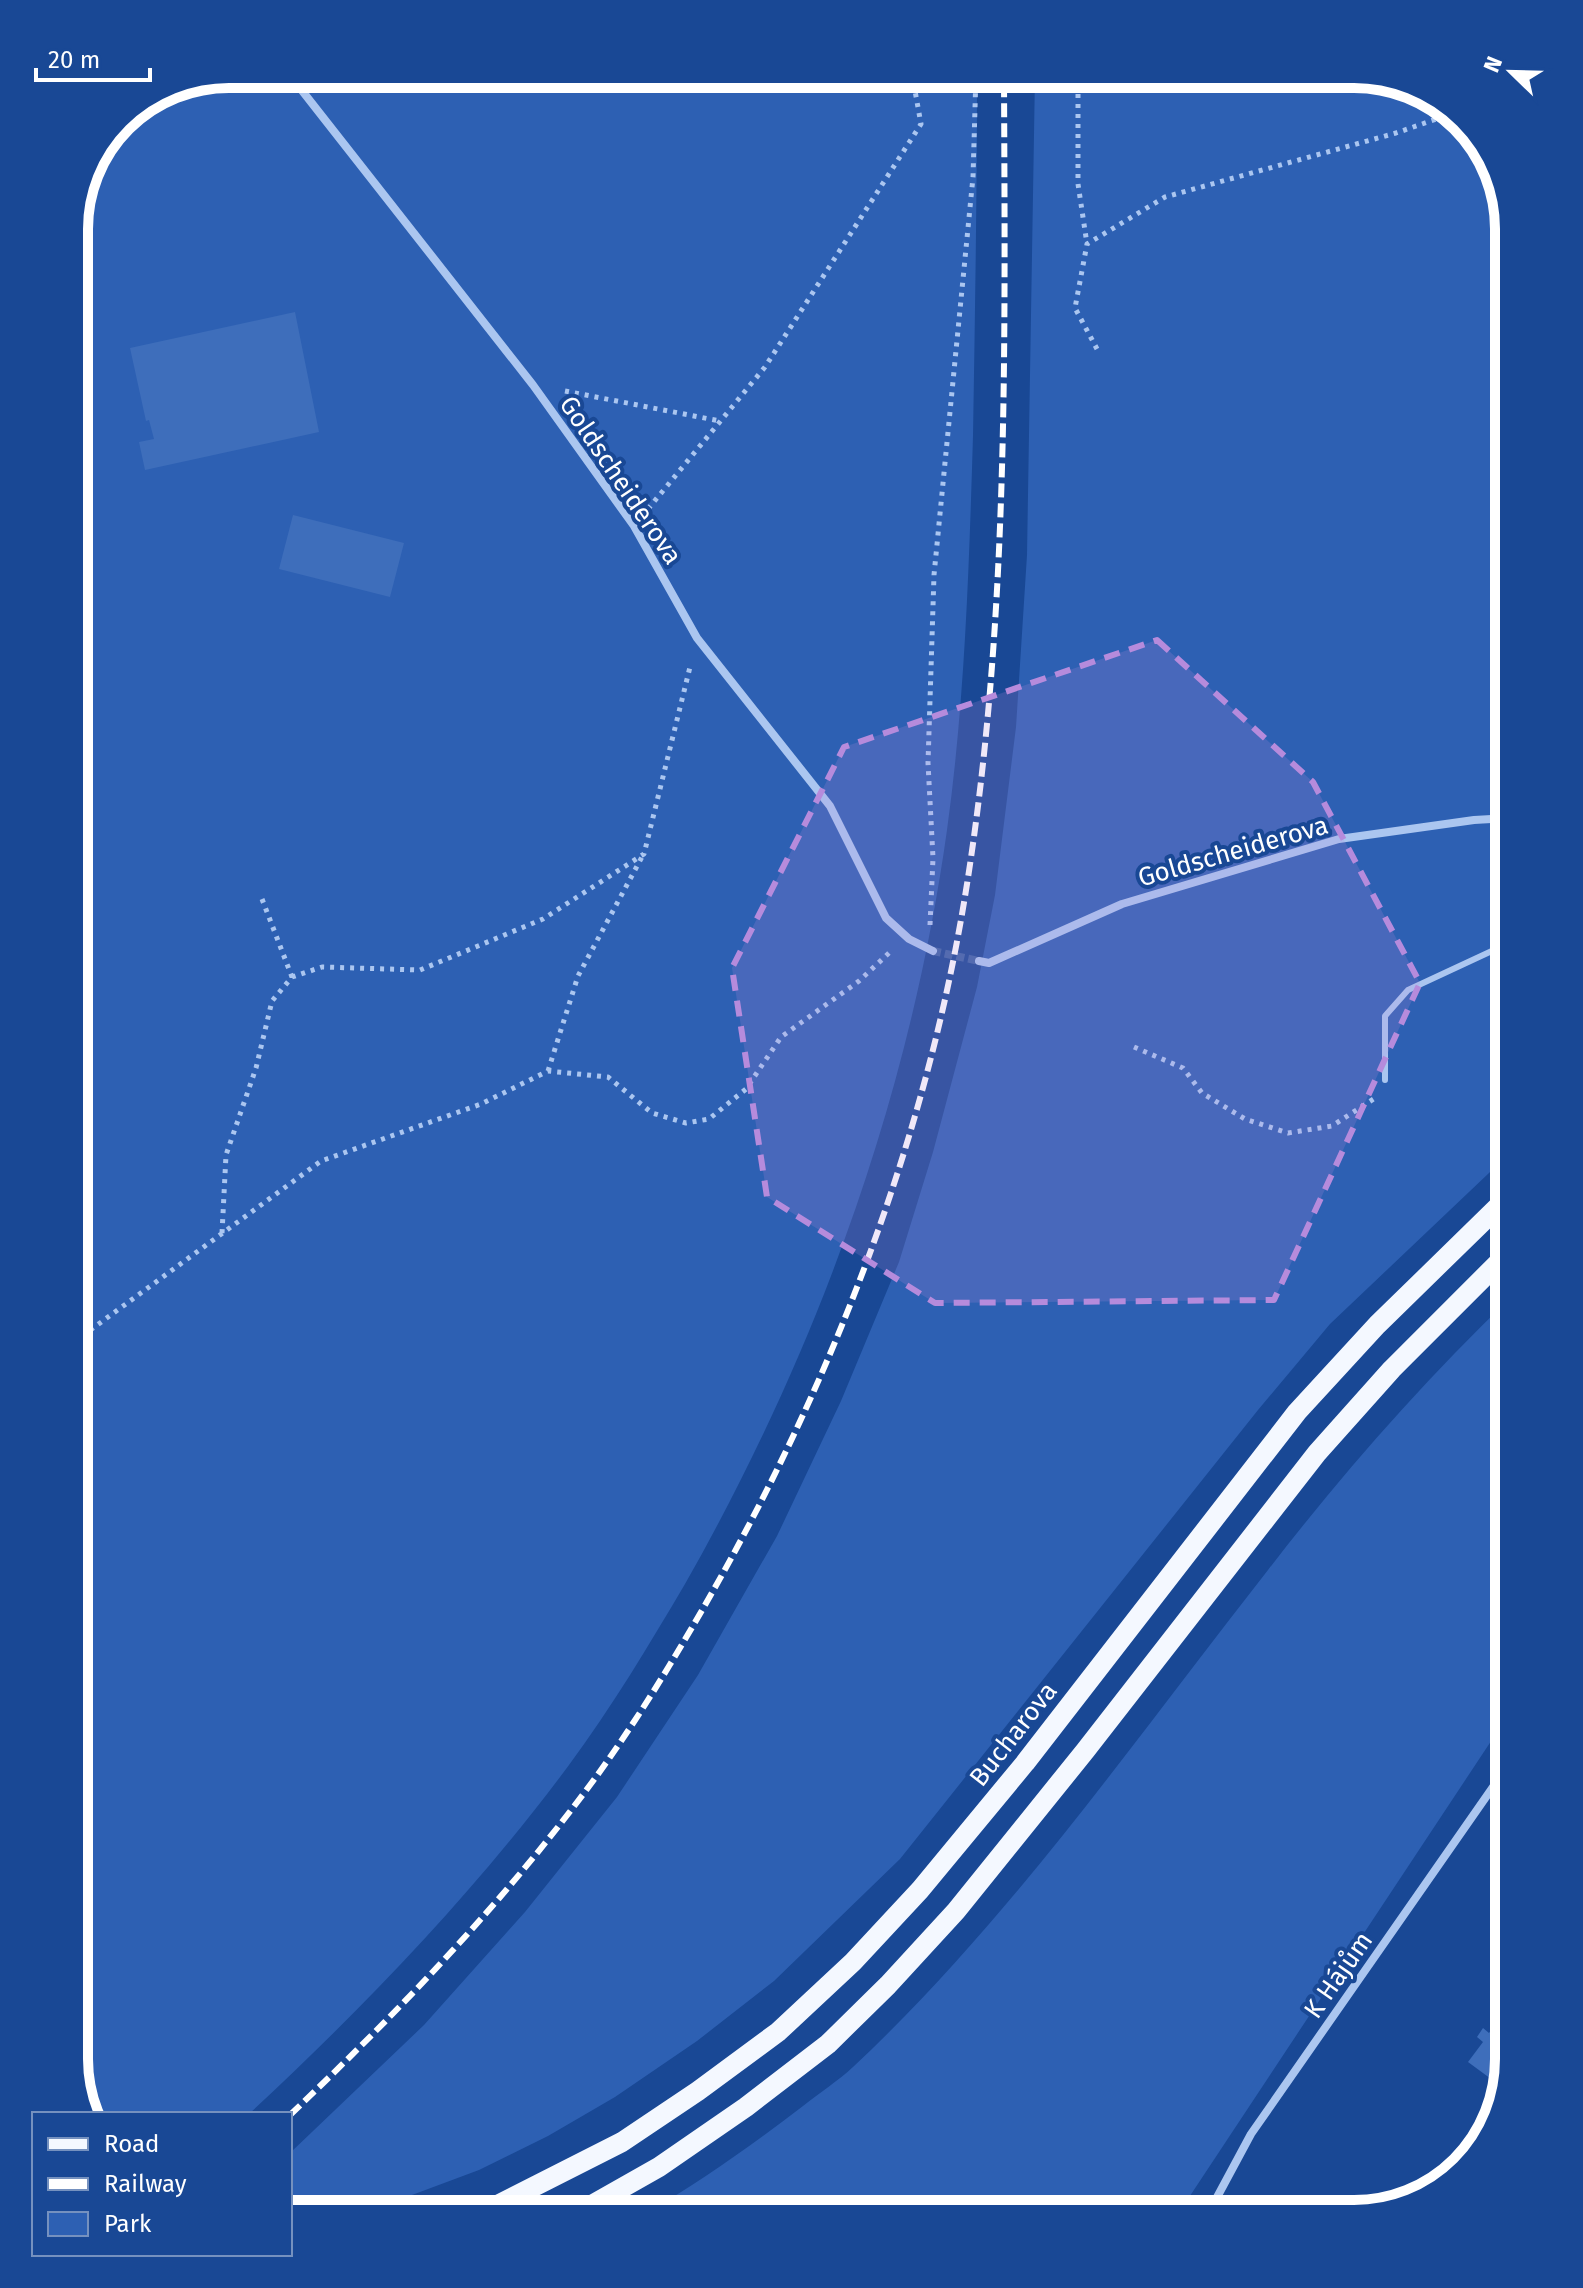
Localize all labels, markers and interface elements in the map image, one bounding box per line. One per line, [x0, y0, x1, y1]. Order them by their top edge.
scale bar [36, 32, 150, 82]
north arrow [1471, 32, 1551, 112]
text: 20 m [48, 46, 100, 74]
text: N [1478, 52, 1508, 76]
street label: Goldscheiderova [553, 390, 688, 570]
street label: Goldscheiderova [1134, 809, 1332, 893]
street label: Bucharova [963, 1676, 1064, 1793]
street label: K Hájům [1297, 1926, 1379, 2025]
legend [32, 2112, 292, 2256]
text: Road [104, 2130, 159, 2158]
text: Railway [104, 2170, 187, 2198]
text: Park [104, 2210, 152, 2238]

